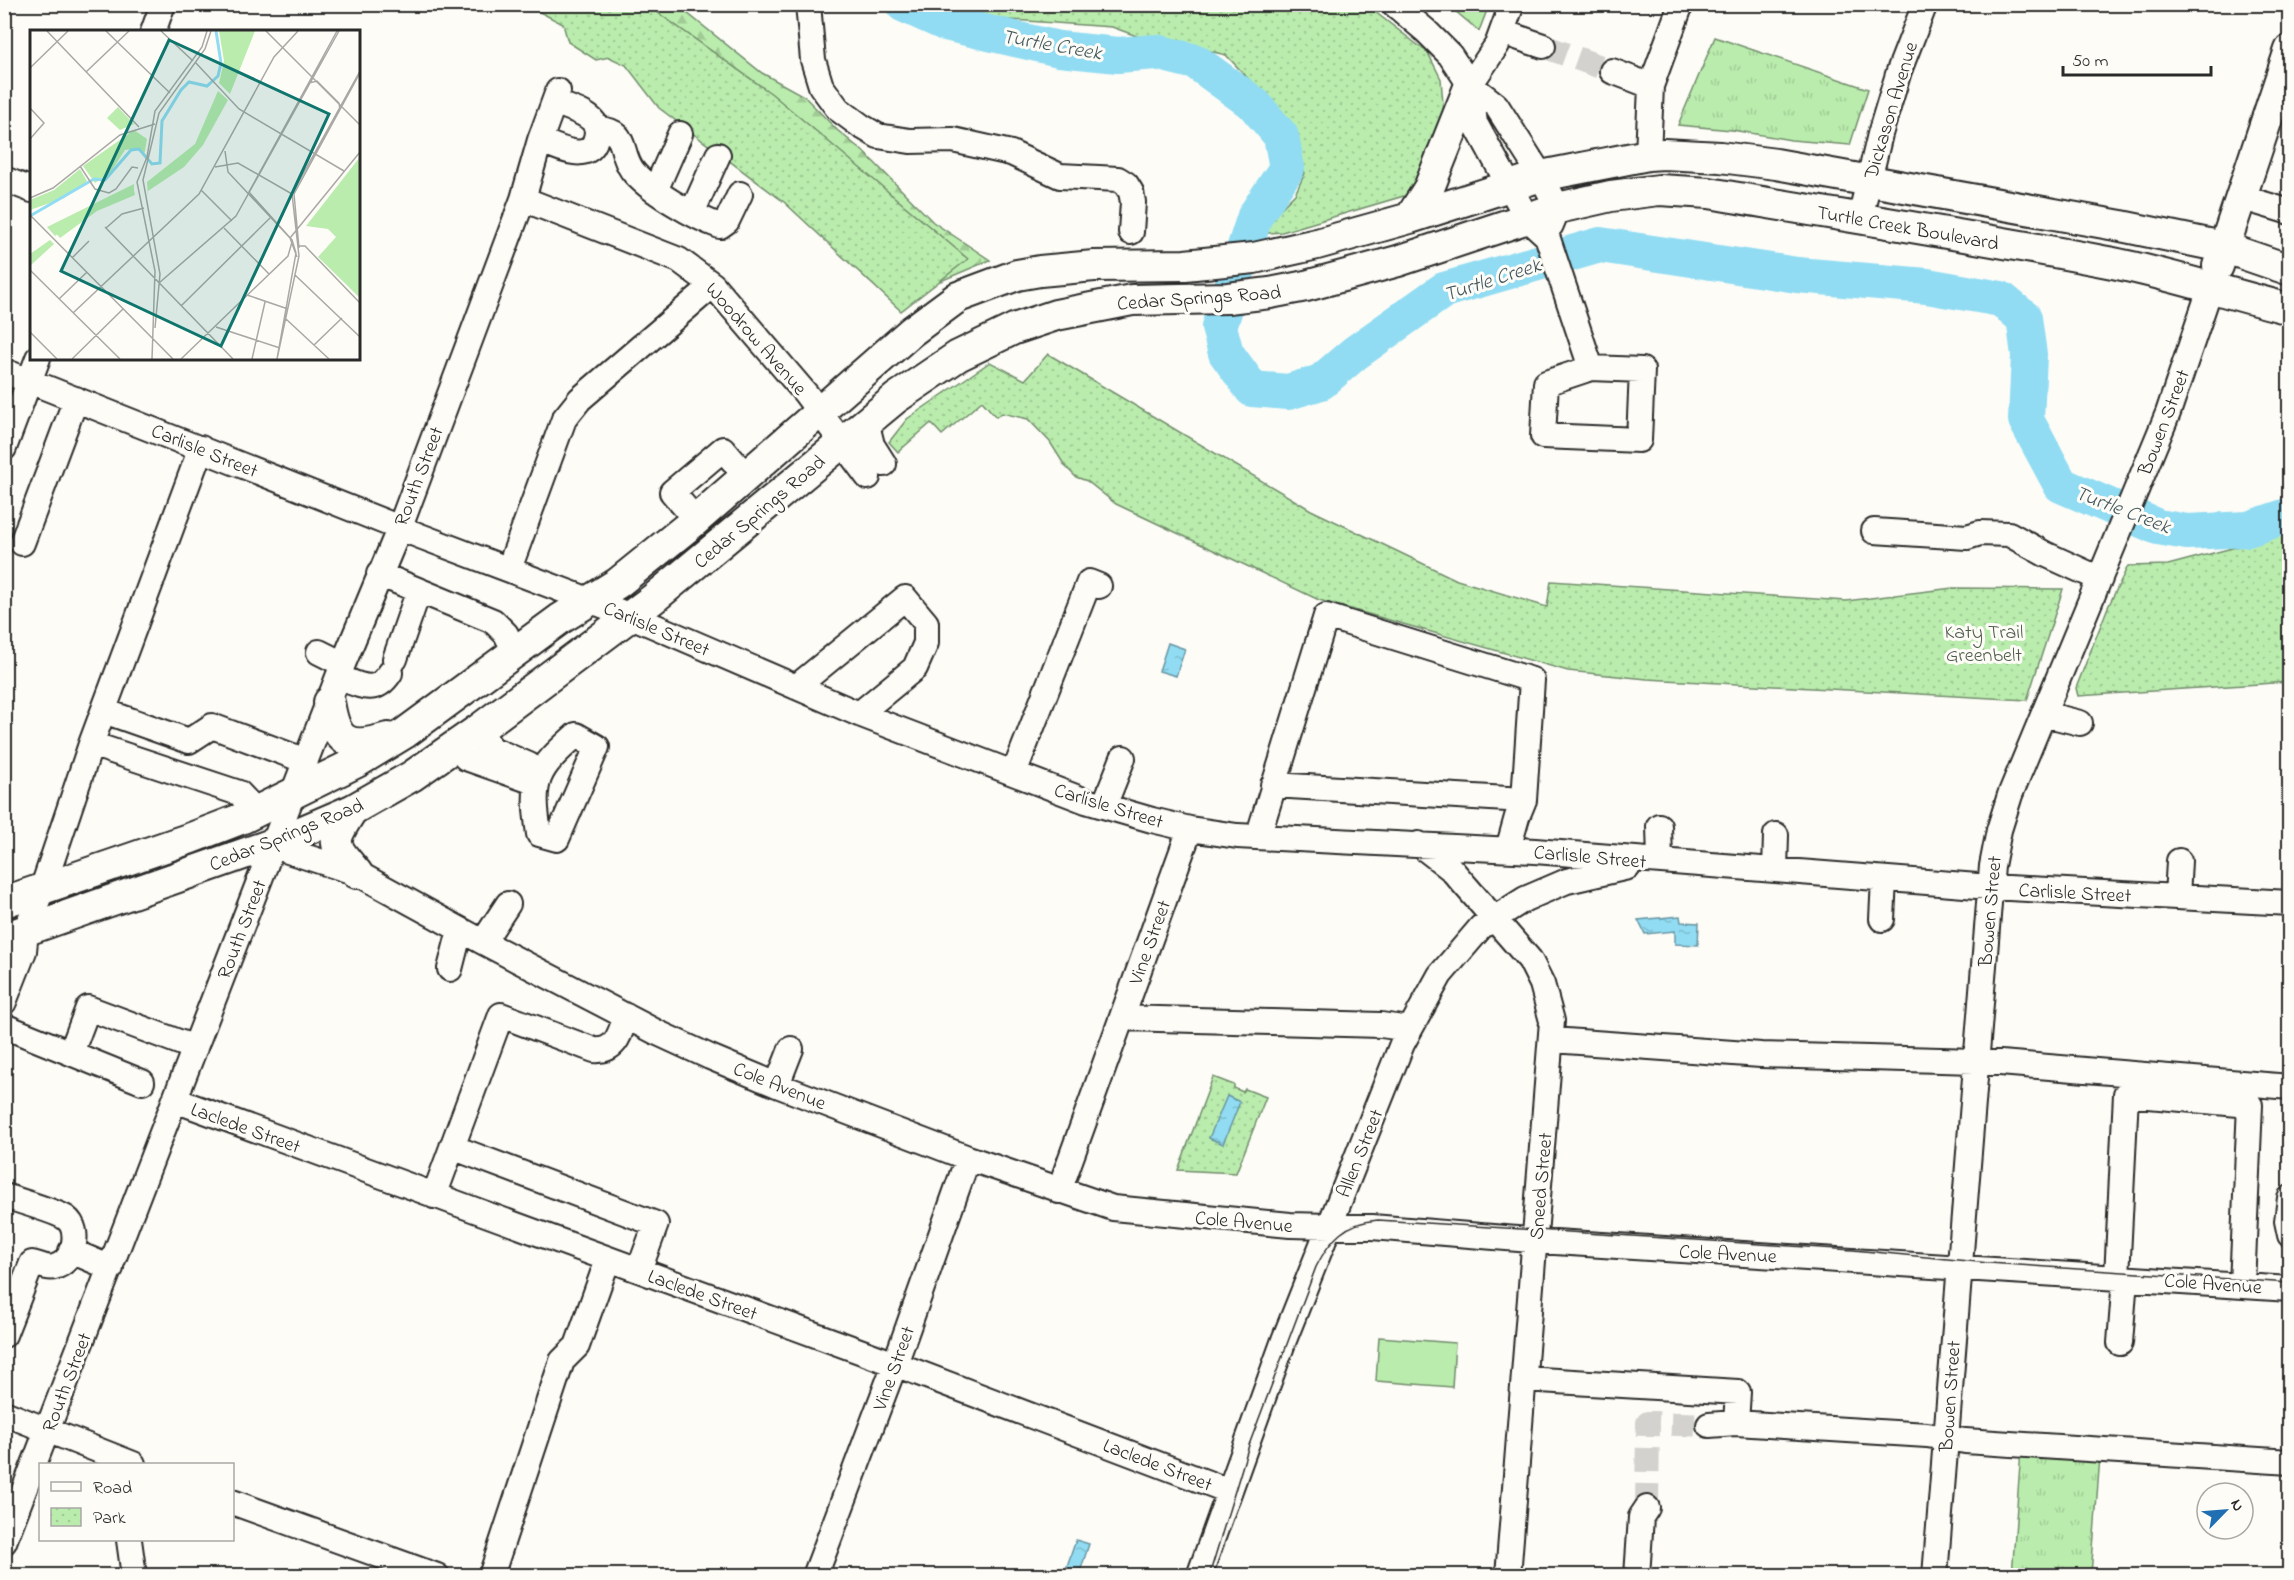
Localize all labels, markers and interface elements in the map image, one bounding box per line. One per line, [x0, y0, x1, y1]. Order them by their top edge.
water label: Turtle Creek [1000, 22, 1105, 70]
inset map [30, 30, 360, 360]
street label: Dickason Avenue [1857, 39, 1927, 184]
scale bar [2063, 39, 2212, 77]
text: 50 m [2072, 49, 2109, 75]
street label: Turtle Creek Boulevard [1814, 199, 2001, 260]
water label: Turtle Creek [1440, 251, 1546, 311]
street label: Woodrow Avenue [698, 277, 813, 403]
street label: Cedar Springs Road [1116, 279, 1282, 321]
street label: Bowen Street [2132, 366, 2199, 481]
street label: Carlisle Street [146, 418, 262, 487]
street label: Routh Street [388, 423, 453, 531]
street label: Cedar Springs Road [688, 449, 833, 578]
water label: Turtle Creek [2070, 479, 2175, 543]
street label: Carlisle Street [598, 595, 714, 666]
park label: Katy Trail Greenbelt [1945, 619, 2023, 671]
street label: Carlisle Street [1050, 777, 1167, 838]
street label: Cedar Springs Road [205, 792, 369, 881]
street label: Carlisle Street [1532, 839, 1648, 878]
street label: Bowen Street [1972, 854, 2011, 969]
street label: Routh Street [211, 876, 276, 984]
street label: Carlisle Street [2018, 877, 2132, 912]
street label: Vine Street [1122, 896, 1180, 990]
street label: Cole Avenue [728, 1056, 830, 1119]
street label: Laclede Street [186, 1096, 304, 1163]
street label: Allen Street [1330, 1105, 1392, 1203]
street label: Sneed Street [1523, 1131, 1562, 1241]
street label: Cole Avenue [1194, 1205, 1294, 1242]
street label: Cole Avenue [1678, 1238, 1778, 1273]
street label: Laclede Street [643, 1263, 761, 1330]
street label: Cole Avenue [2163, 1268, 2263, 1303]
street label: Vine Street [866, 1322, 924, 1416]
street label: Routh Street [36, 1329, 101, 1437]
street label: Bowen Street [1933, 1339, 1970, 1454]
street label: Laclede Street [1098, 1432, 1216, 1501]
legend [39, 1463, 234, 1541]
text: Road [93, 1476, 132, 1502]
north arrow [2195, 1481, 2255, 1541]
text: N [2224, 1496, 2250, 1516]
text: Park [93, 1506, 126, 1532]

